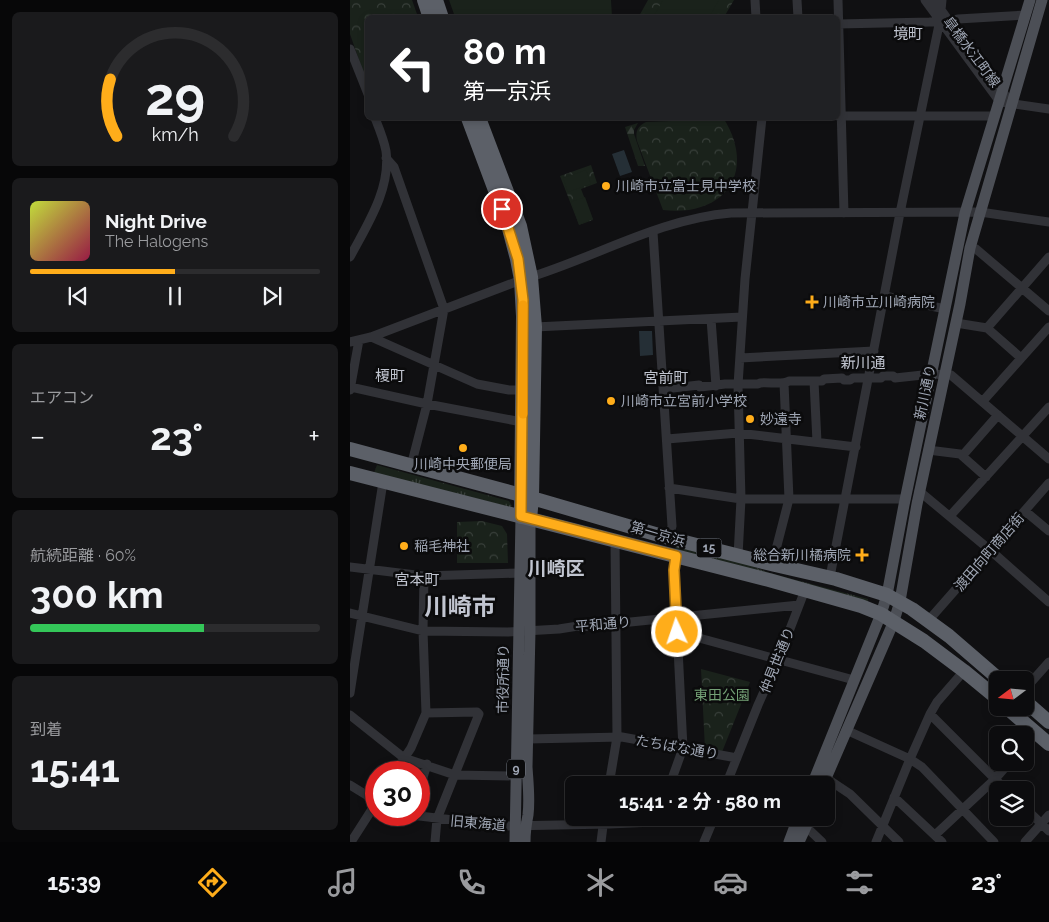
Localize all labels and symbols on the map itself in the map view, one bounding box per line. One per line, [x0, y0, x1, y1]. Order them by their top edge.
street label: 皐橋水江町線 [940, 14, 1004, 90]
district label: 境町 [893, 25, 923, 43]
place label: 川崎市立富士見中学校 [616, 178, 756, 194]
marker: 川崎市立富士見中学校 [600, 180, 612, 192]
pin [481, 188, 523, 230]
place label: 川崎市立川崎病院 [823, 294, 935, 310]
marker: 川崎市立川崎病院 [805, 295, 819, 309]
district label: 新川通 [840, 354, 886, 372]
street label: 新川通り [911, 363, 939, 421]
district label: 榎町 [375, 367, 405, 385]
district label: 宮前町 [643, 369, 689, 387]
place label: 川崎市立宮前小学校 [621, 393, 747, 409]
marker: 川崎市立宮前小学校 [605, 395, 617, 407]
place label: 妙遠寺 [760, 411, 802, 427]
marker: 妙遠寺 [744, 413, 756, 425]
marker: 川崎中央郵便局 [457, 442, 469, 454]
place label: 川崎中央郵便局 [414, 456, 512, 472]
street label: 渡田向町商店街 [951, 510, 1027, 594]
street label: 第一京浜 [629, 519, 687, 549]
place label: 稲毛神社 [414, 538, 470, 554]
road number: 15 [696, 538, 722, 558]
marker: 稲毛神社 [398, 540, 410, 552]
place label: 総合新川橘病院 [753, 547, 851, 563]
marker: 総合新川橘病院 [855, 548, 869, 562]
district label: 川崎区 [527, 557, 585, 579]
district label: 宮本町 [394, 571, 440, 589]
district label: 川崎市 [424, 592, 496, 621]
position arrow [650, 605, 702, 657]
street label: 平和通り [574, 614, 632, 634]
street label: 仲見世通り [756, 625, 798, 695]
street label: 市役所通り [494, 644, 512, 714]
north arrow [989, 671, 1034, 716]
park label: 東田公園 [694, 687, 750, 703]
street label: たちばな通り [634, 732, 720, 762]
road number: 9 [507, 760, 525, 779]
speed limit sign: 30 [365, 761, 430, 826]
street label: 旧東海道 [449, 813, 507, 833]

